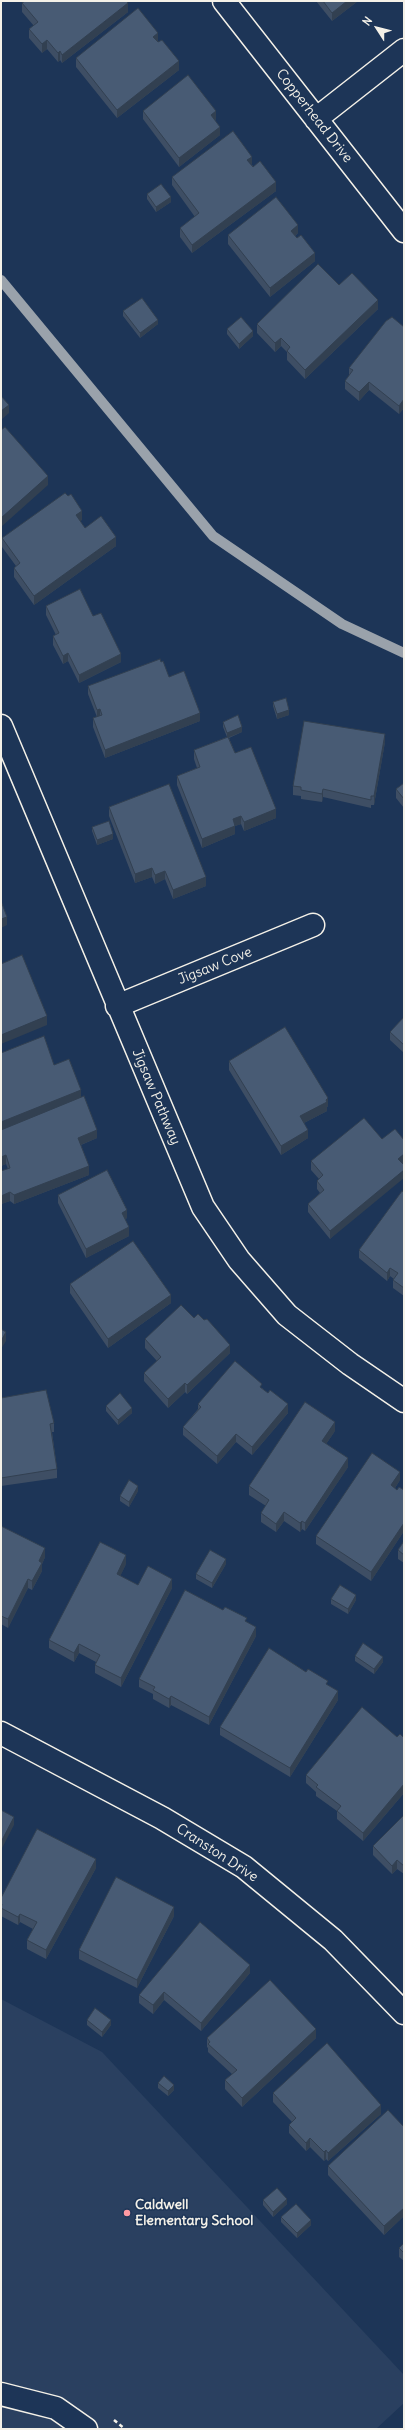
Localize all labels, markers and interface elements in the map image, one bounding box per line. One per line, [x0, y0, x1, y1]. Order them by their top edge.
north arrow [357, 8, 397, 48]
text: N [359, 14, 375, 28]
street label: Copperhead Drive [272, 66, 356, 166]
street label: Jigsaw Cove [176, 944, 254, 988]
street label: Jigsaw Pathway [128, 1047, 184, 1147]
street label: Cranston Drive [173, 1820, 261, 1886]
place label: Caldwell Elementary School [135, 2197, 253, 2230]
marker: Caldwell Elementary School [122, 2208, 132, 2218]

